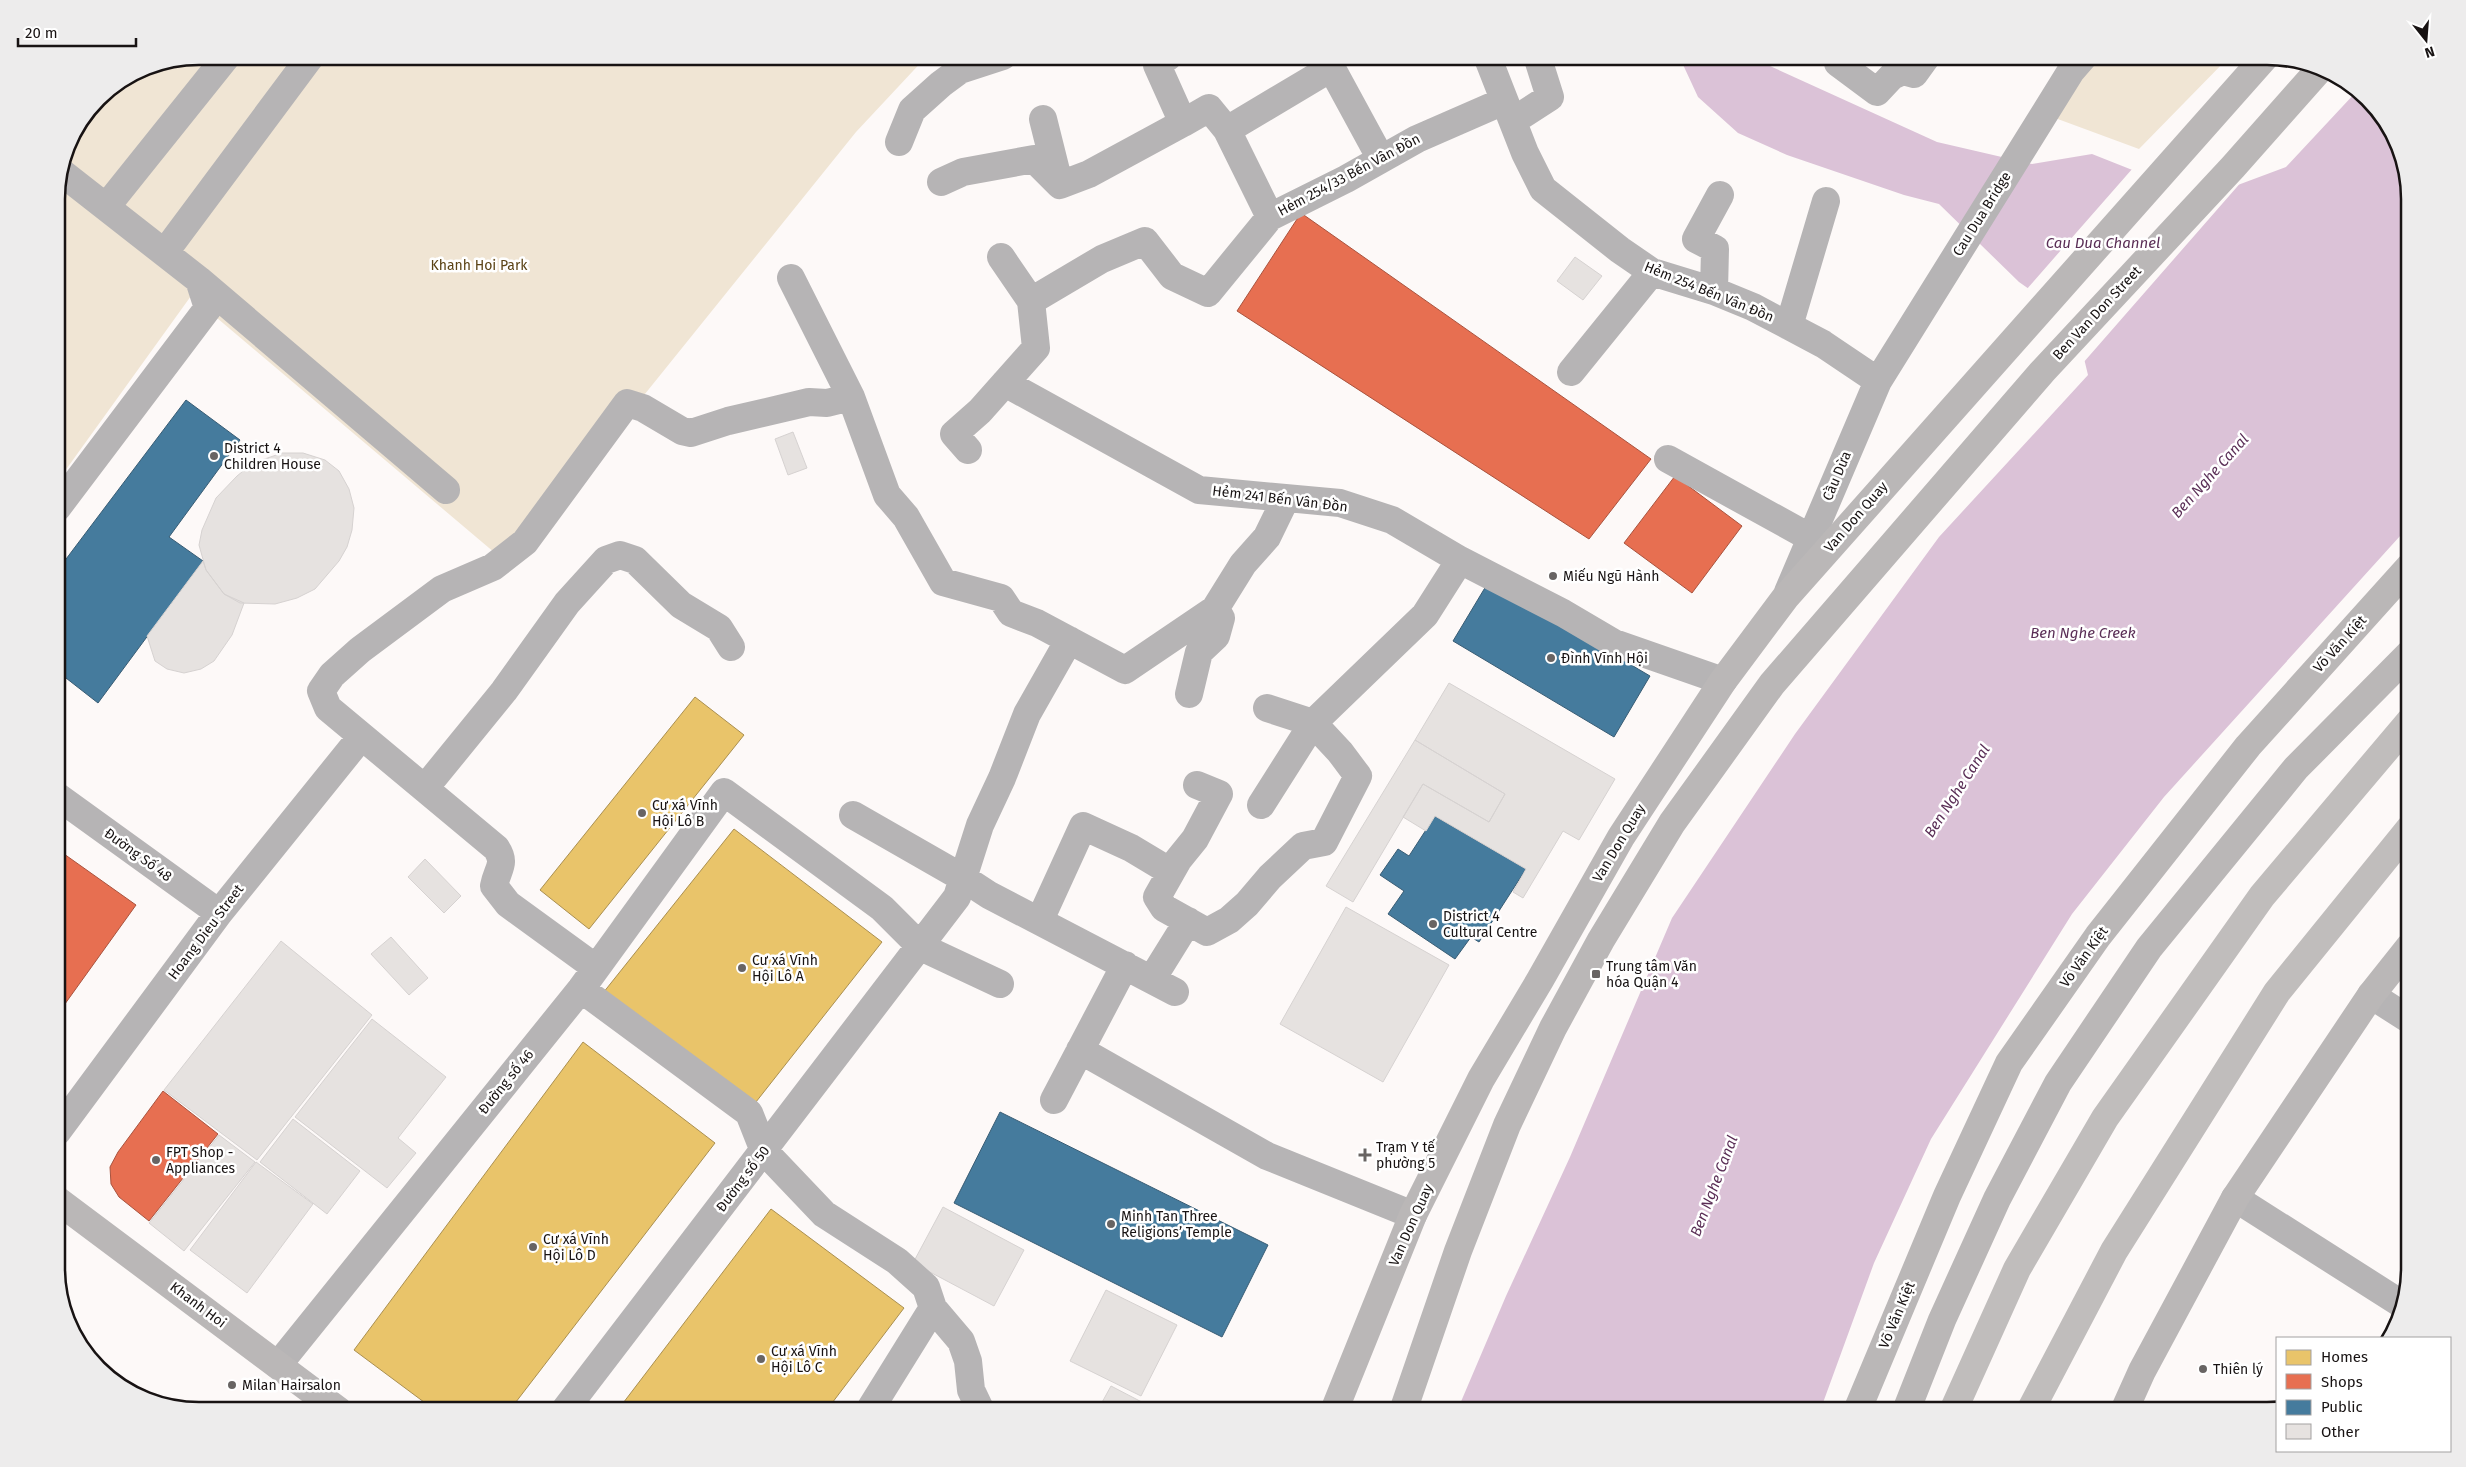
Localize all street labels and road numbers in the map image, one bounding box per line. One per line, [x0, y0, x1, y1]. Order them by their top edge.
street label: Hẻm 254/33 Bến Vân Đồn [1274, 129, 1423, 220]
street label: Cau Dua Bridge [1949, 169, 2015, 259]
street label: Hẻm 254 Bến Vân Đồn [1642, 257, 1777, 326]
street label: Ben Van Don Street [2049, 262, 2145, 363]
street label: Cầu Dừa [1818, 448, 1855, 503]
street label: Van Don Quay [1821, 478, 1891, 556]
street label: Hẻm 241 Bến Vân Đồn [1211, 481, 1349, 516]
street label: Võ Văn Kiệt [2310, 611, 2371, 676]
street label: Van Don Quay [1589, 801, 1649, 885]
street label: Đường Số 48 [101, 824, 176, 885]
street label: Hoang Dieu Street [165, 880, 248, 983]
street label: Võ Văn Kiệt [2056, 923, 2112, 991]
street label: Đường số 46 [474, 1046, 537, 1118]
street label: Đường số 50 [712, 1142, 773, 1215]
street label: Van Don Quay [1385, 1181, 1437, 1269]
street label: Khanh Hoi [167, 1278, 229, 1332]
street label: Võ Văn Kiệt [1875, 1278, 1919, 1351]

